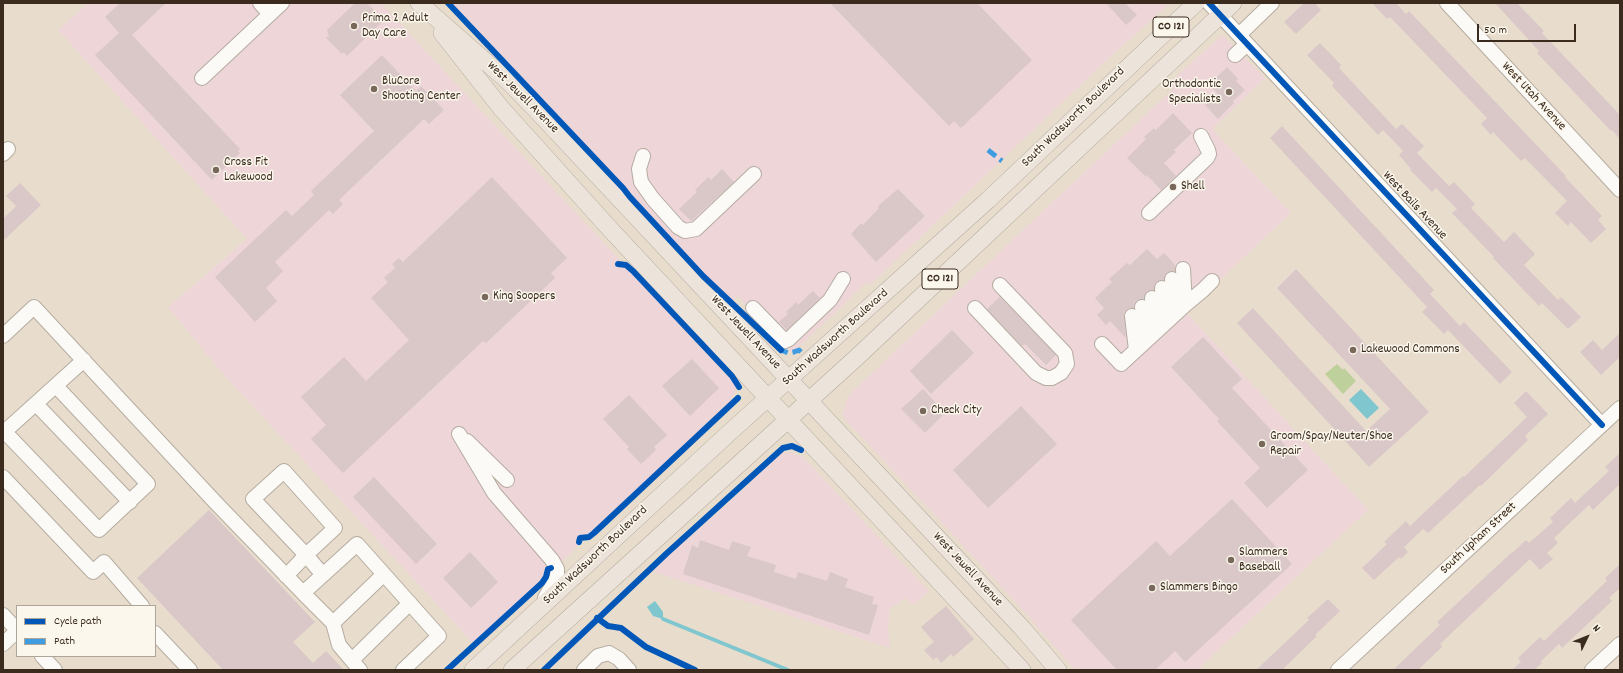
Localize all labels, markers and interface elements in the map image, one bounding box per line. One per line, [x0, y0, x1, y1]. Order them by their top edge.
place label: Prima 2 Adult Day Care [362, 11, 428, 42]
scale bar [1479, 16, 1578, 42]
road number: CO 121 [1153, 17, 1189, 37]
marker: Prima 2 Adult Day Care [349, 21, 359, 31]
text: 50 m [1484, 22, 1507, 39]
street label: West Jewell Avenue [483, 59, 561, 137]
street label: West Utah Avenue [1497, 59, 1569, 135]
street label: South Wadsworth Boulevard [1019, 65, 1129, 171]
place label: BluCore Shooting Center [382, 74, 461, 105]
place label: Orthodontic Specialists [1162, 77, 1221, 108]
marker: BluCore Shooting Center [369, 84, 379, 94]
marker: Orthodontic Specialists [1224, 87, 1234, 97]
place label: Cross Fit Lakewood [224, 155, 273, 186]
marker: Cross Fit Lakewood [211, 165, 221, 175]
street label: West Bails Avenue [1378, 168, 1450, 244]
place label: Shell [1181, 179, 1205, 195]
marker: Shell [1168, 182, 1178, 192]
road number: CO 121 [922, 269, 958, 289]
street label: South Wadsworth Boulevard [780, 286, 892, 390]
place label: King Soopers [493, 289, 555, 305]
marker: King Soopers [480, 292, 490, 302]
street label: West Jewell Avenue [707, 293, 783, 373]
place label: Lakewood Commons [1361, 342, 1460, 358]
marker: Lakewood Commons [1348, 345, 1358, 355]
place label: Check City [931, 403, 981, 419]
marker: Check City [918, 406, 928, 416]
place label: Groom/Spay/Neuter/Shoe Repair [1270, 429, 1392, 460]
marker: Groom/Spay/Neuter/Shoe Repair [1257, 439, 1267, 449]
street label: South Upham Street [1438, 500, 1520, 578]
street label: South Wadsworth Boulevard [540, 503, 652, 609]
street label: West Jewell Avenue [929, 530, 1005, 610]
place label: Slammers Baseball [1239, 545, 1288, 576]
marker: Slammers Baseball [1226, 555, 1236, 565]
place label: Slammers Bingo [1160, 580, 1238, 596]
marker: Slammers Bingo [1147, 583, 1157, 593]
legend [16, 605, 156, 657]
text: Cycle path [54, 613, 102, 630]
north arrow [1567, 617, 1607, 657]
text: N [1588, 621, 1603, 636]
text: Path [54, 633, 75, 650]

